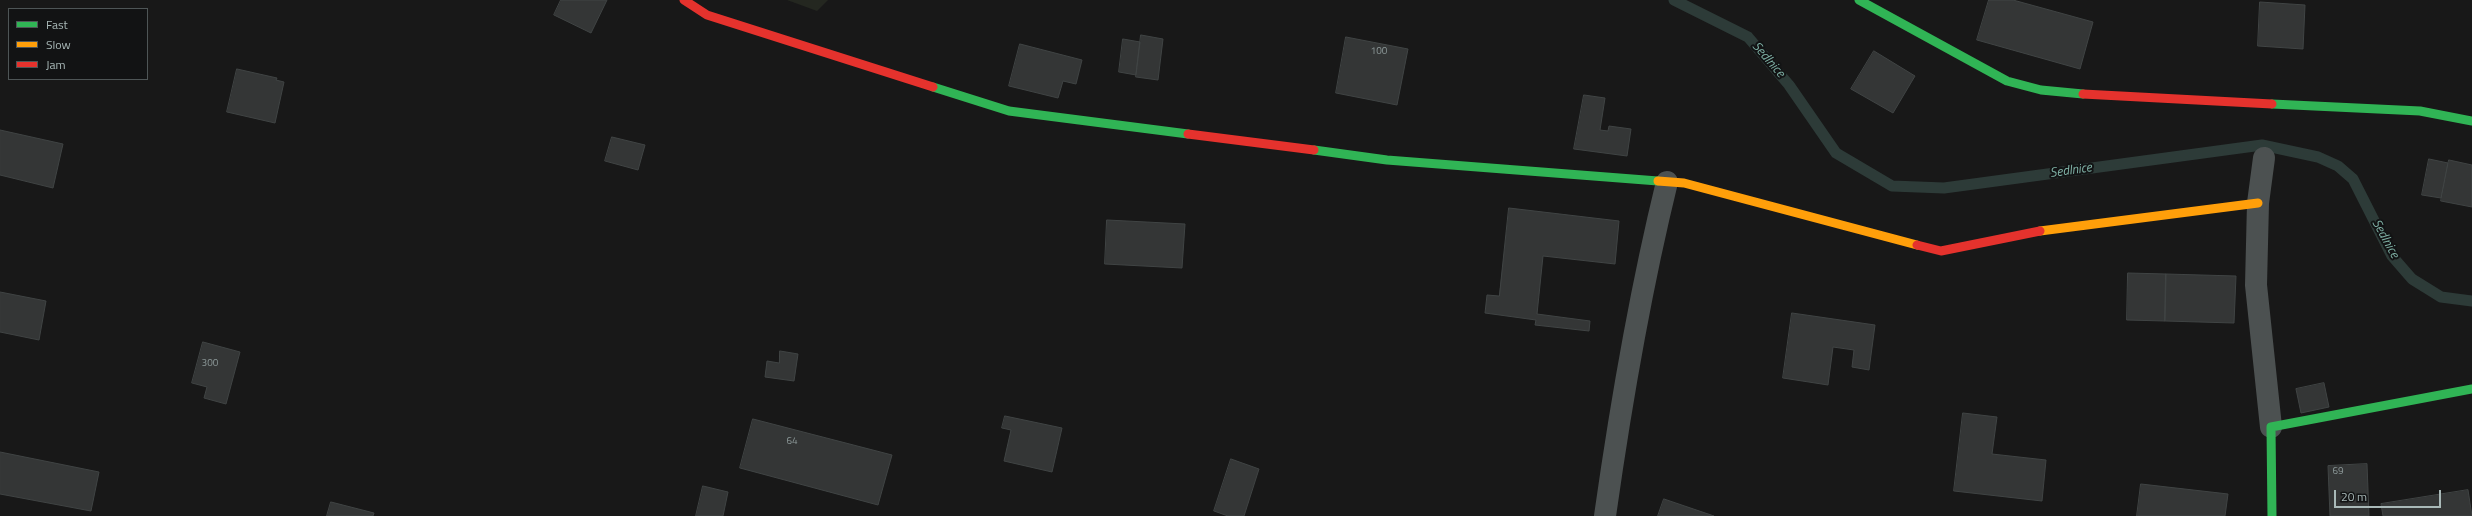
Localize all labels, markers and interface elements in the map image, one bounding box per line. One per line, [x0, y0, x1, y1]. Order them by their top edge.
legend [8, 8, 148, 80]
text: Fast [46, 15, 68, 34]
text: Slow [46, 35, 71, 54]
water label: Sedlnice [1748, 39, 1788, 81]
house number: 100 [1371, 46, 1387, 58]
text: Jam [46, 55, 66, 74]
water label: Sedlnice [2049, 160, 2093, 182]
water label: Sedlnice [2368, 217, 2402, 261]
house number: 300 [202, 358, 218, 370]
house number: 64 [786, 436, 798, 448]
house number: 69 [2332, 466, 2344, 478]
scale bar [2336, 482, 2443, 508]
text: 20 m [2341, 487, 2367, 506]

